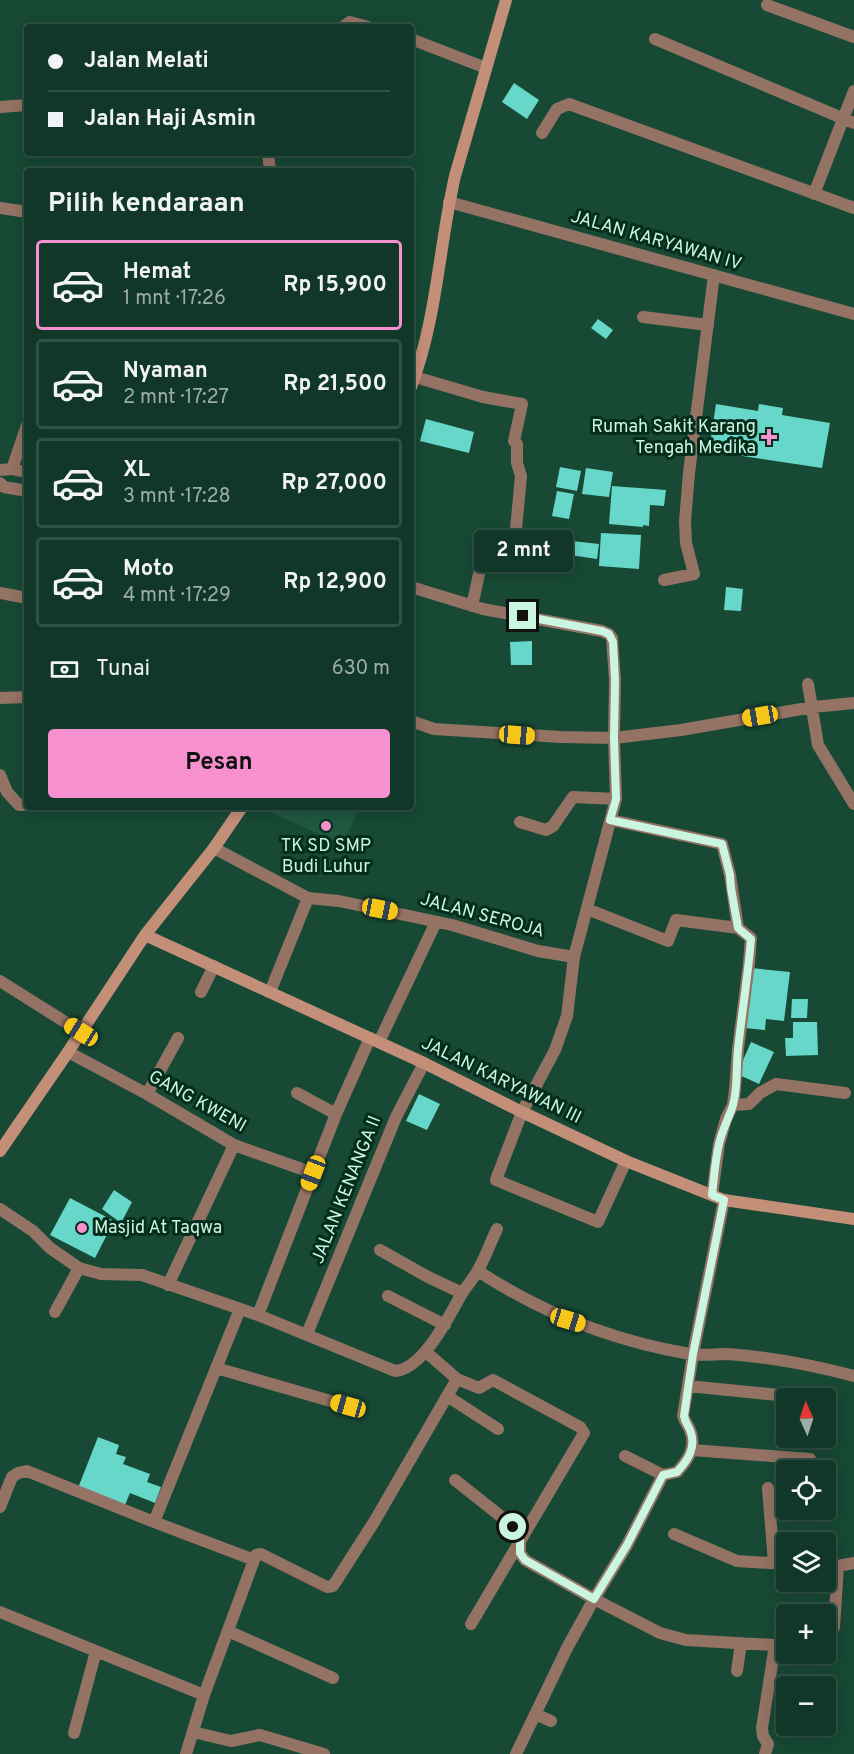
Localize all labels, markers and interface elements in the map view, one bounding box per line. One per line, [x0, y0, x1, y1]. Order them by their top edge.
text: Jalan Melati [84, 48, 209, 75]
text: Jalan Haji Asmin [84, 106, 256, 133]
text: Pilih kendaraan [48, 187, 245, 221]
street label: JALAN KARYAWAN IV [568, 206, 744, 276]
icon: car [51, 258, 105, 312]
text: Hemat [123, 259, 191, 286]
text: Rp 15,900 [283, 272, 387, 299]
text: 1 mnt · 17:26 [123, 286, 226, 312]
icon: car [51, 357, 105, 411]
text: Nyaman [123, 358, 208, 385]
text: Rp 21,500 [283, 371, 387, 398]
text: 2 mnt · 17:27 [123, 385, 229, 411]
place label: Rumah Sakit Karang Tengah Medika [591, 416, 756, 460]
marker: Rumah Sakit Karang Tengah Medika [760, 428, 778, 446]
icon: car [51, 456, 105, 510]
text: XL [123, 457, 150, 484]
text: Rp 27,000 [281, 470, 387, 497]
text: 3 mnt · 17:28 [123, 484, 231, 510]
callout: 2 mnt [474, 529, 572, 571]
text: 2 mnt [496, 538, 551, 564]
icon: car [51, 555, 105, 609]
text: Moto [123, 556, 174, 583]
text: Rp 12,900 [283, 569, 387, 596]
text: 4 mnt · 17:29 [123, 583, 231, 609]
route end [509, 602, 536, 629]
icon: cash [48, 653, 81, 686]
text: Tunai [96, 656, 150, 683]
text: 630 m [332, 656, 390, 682]
car [741, 704, 779, 728]
car [498, 725, 536, 745]
button: Pesan [48, 729, 390, 798]
marker: TK SD SMP Budi Luhur [319, 819, 333, 833]
place label: TK SD SMP Budi Luhur [281, 835, 371, 879]
street label: JALAN SEROJA [417, 888, 547, 944]
car [361, 897, 399, 921]
car [61, 1015, 101, 1049]
street label: JALAN KARYAWAN III [417, 1032, 585, 1130]
street label: GANG KWENI [144, 1066, 250, 1138]
street label: JALAN KENANGA II [307, 1113, 387, 1267]
car [298, 1153, 328, 1193]
place label: Masjid At Taqwa [94, 1217, 222, 1240]
marker: Masjid At Taqwa [75, 1221, 89, 1235]
car [548, 1306, 588, 1334]
north arrow [776, 1388, 836, 1448]
map controls [776, 1388, 836, 1736]
car [328, 1392, 368, 1420]
button: locate [776, 1460, 836, 1520]
route start [499, 1513, 526, 1540]
button: layers [776, 1532, 836, 1592]
button: + [776, 1604, 836, 1664]
button: − [776, 1676, 836, 1736]

